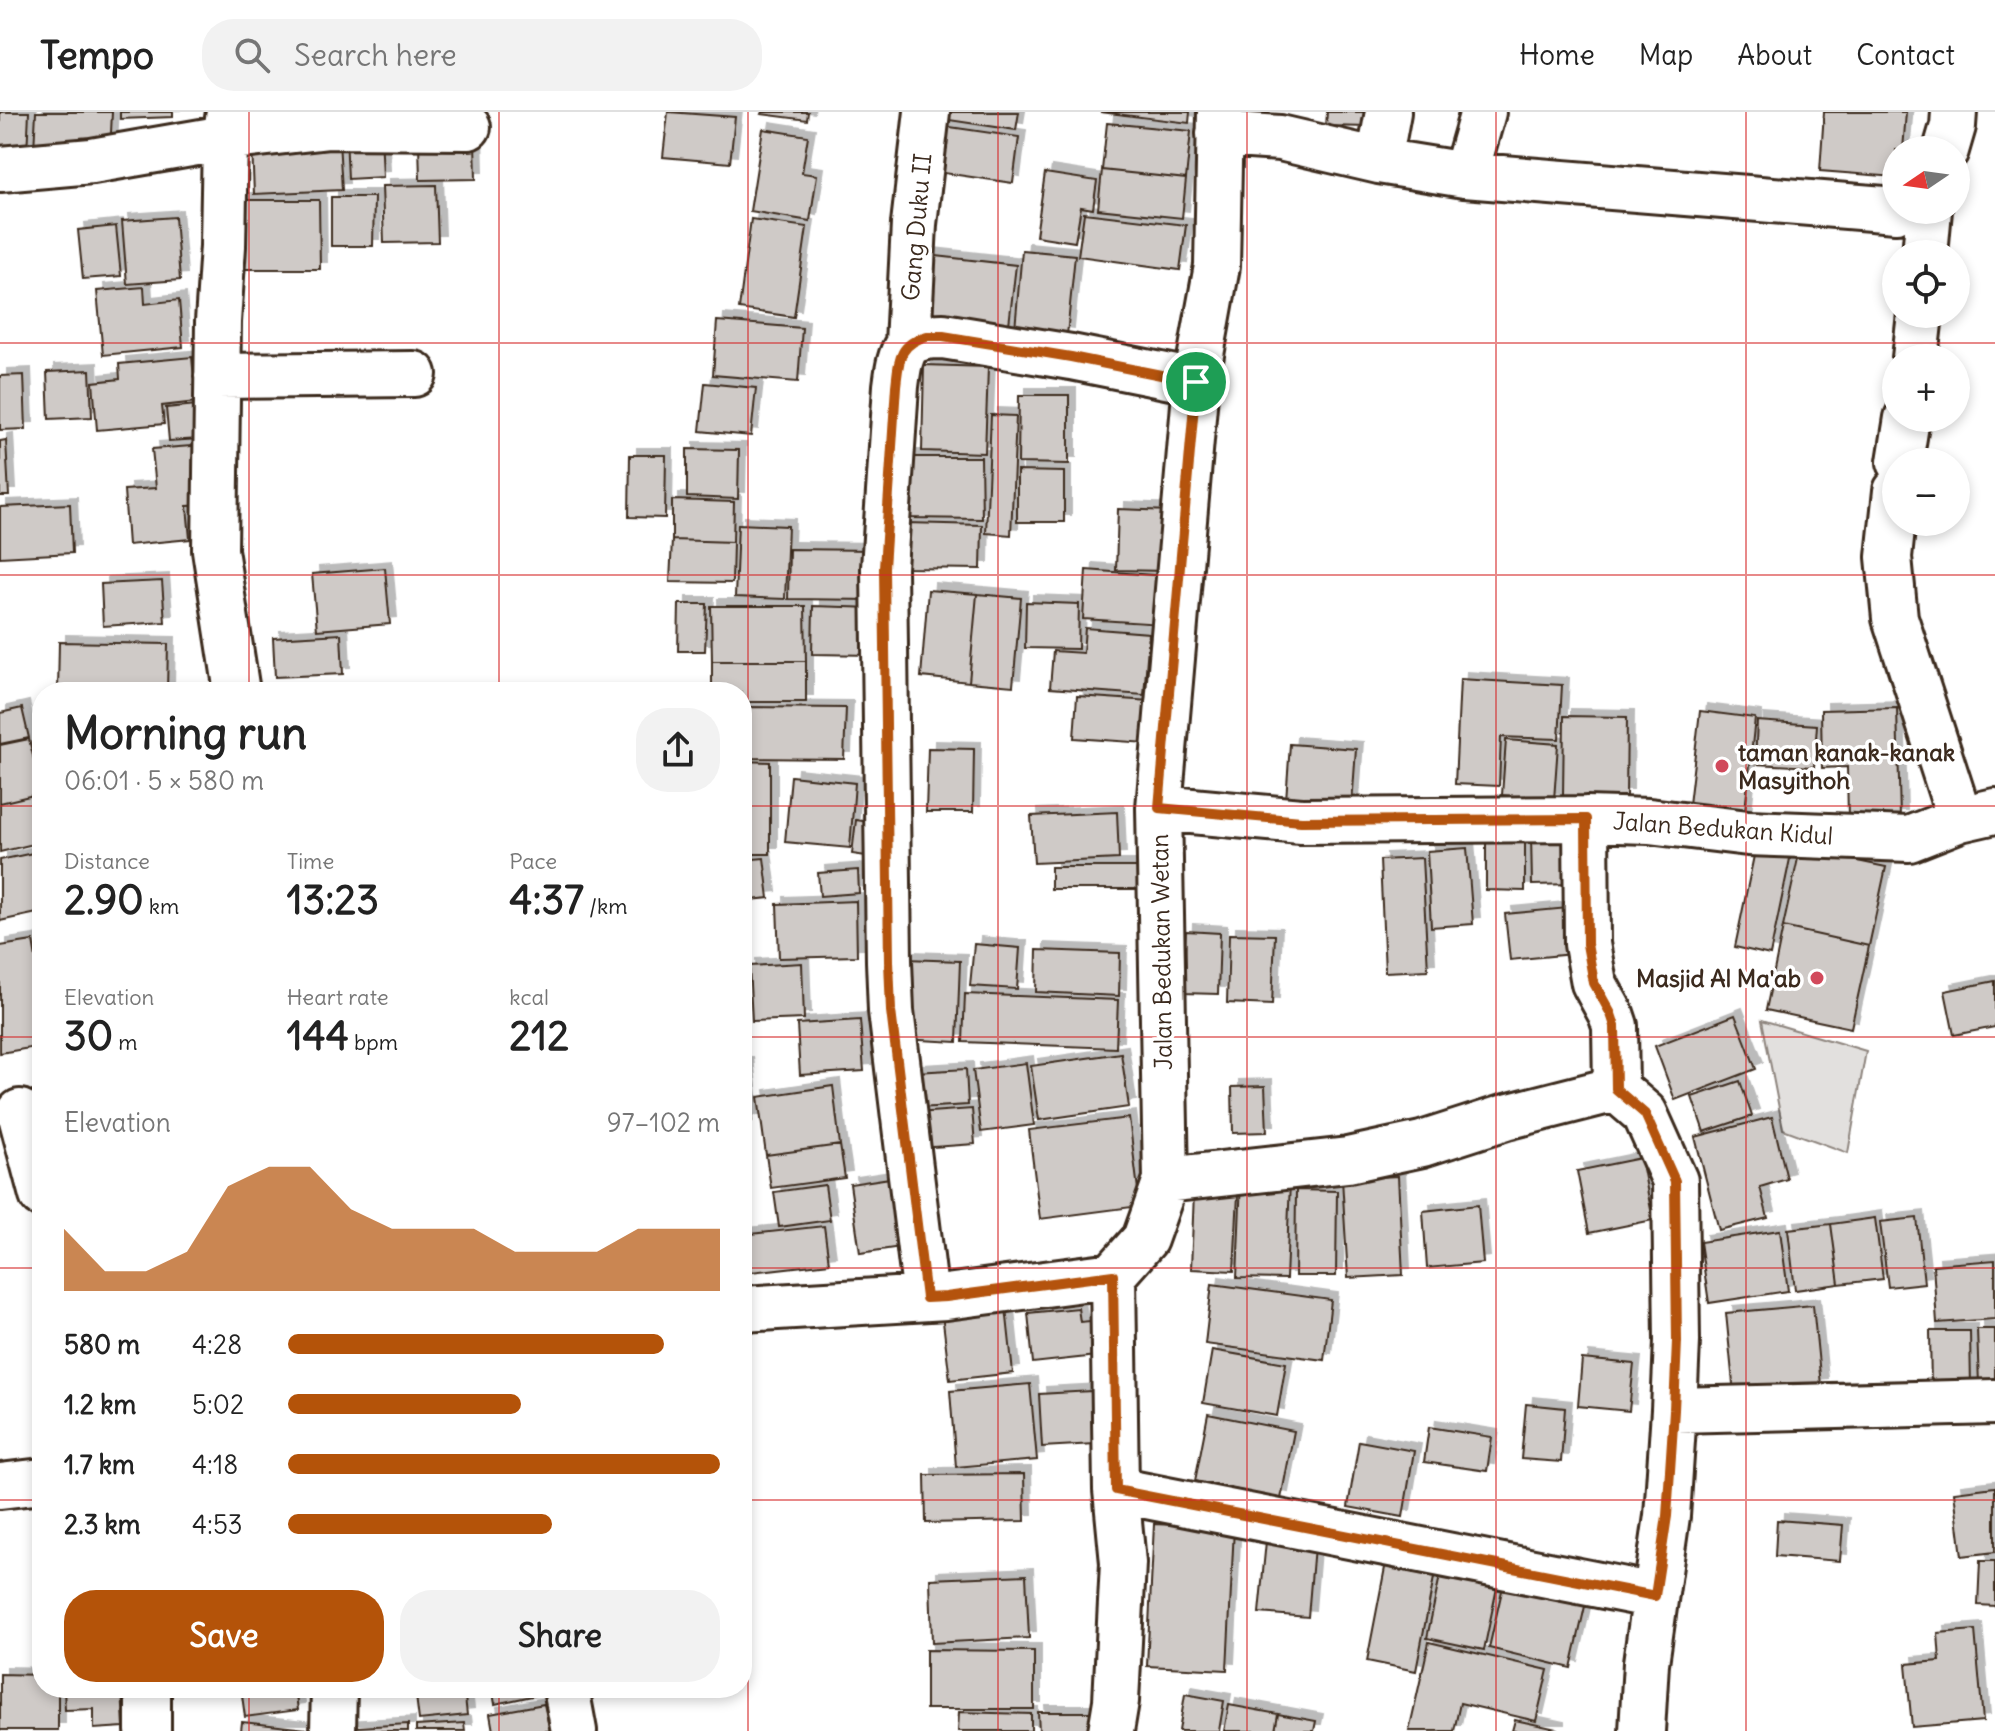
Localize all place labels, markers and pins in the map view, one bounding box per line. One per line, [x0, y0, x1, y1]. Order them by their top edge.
pin [1162, 348, 1230, 416]
place label: taman kanak-kanak Masyithoh [1738, 737, 1955, 795]
marker: taman kanak-kanak Masyithoh [1713, 757, 1731, 775]
place label: Masjid Al Ma'ab [1636, 963, 1801, 993]
marker: Masjid Al Ma'ab [1808, 969, 1826, 987]

